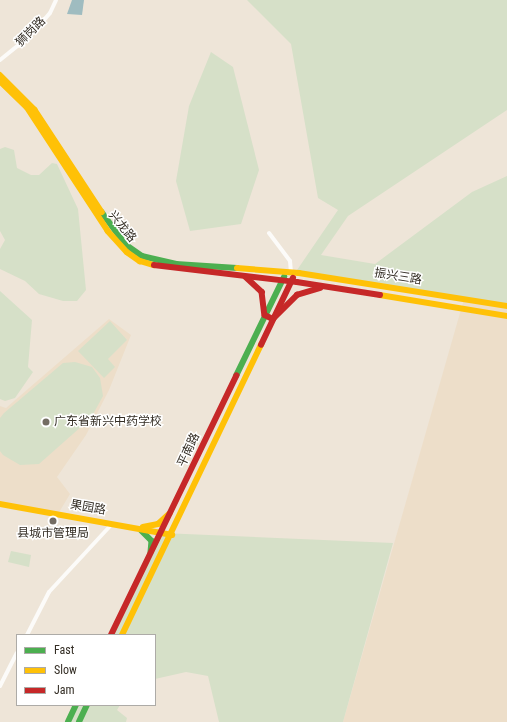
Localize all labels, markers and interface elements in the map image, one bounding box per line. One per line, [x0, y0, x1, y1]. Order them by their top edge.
street label: 狮岗路 [13, 14, 49, 50]
street label: 兴龙路 [105, 208, 139, 246]
street label: 振兴三路 [373, 266, 423, 288]
place label: 广东省新兴中药学校 [54, 415, 162, 429]
marker: 广东省新兴中药学校 [41, 417, 51, 427]
street label: 平南路 [175, 431, 203, 469]
street label: 果园路 [69, 498, 107, 518]
marker: 县城市管理局 [48, 516, 58, 526]
place label: 县城市管理局 [17, 527, 89, 541]
legend [16, 634, 156, 706]
text: Fast [54, 643, 74, 657]
text: Slow [54, 663, 77, 677]
text: Jam [54, 683, 75, 697]

